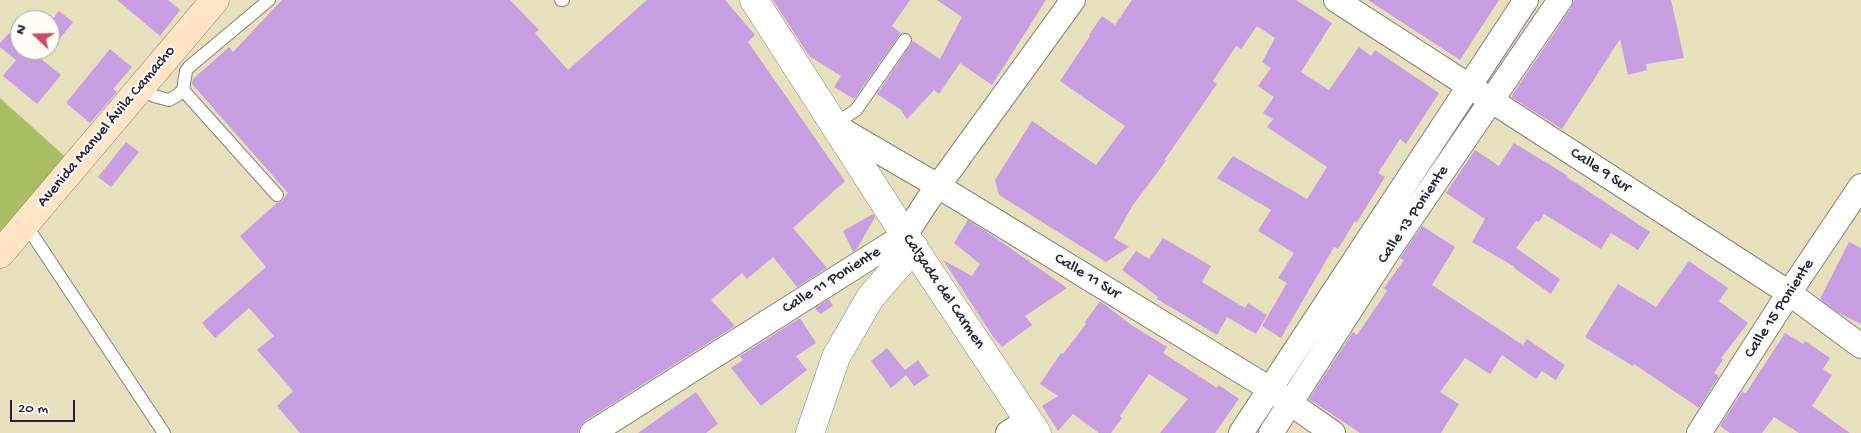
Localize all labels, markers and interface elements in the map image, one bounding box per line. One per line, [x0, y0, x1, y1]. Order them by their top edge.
north arrow [10, 10, 60, 60]
text: N [12, 22, 31, 37]
street label: Avenida Manuel Ávila Camacho [34, 42, 180, 212]
street label: Calle 9 Sur [1566, 144, 1634, 198]
street label: Calle 13 Poniente [1374, 162, 1454, 268]
street label: Calzada del Carmen [897, 231, 989, 353]
street label: Calle 11 Poniente [779, 243, 885, 319]
street label: Calle 11 Sur [1050, 250, 1124, 304]
street label: Calle 15 Poniente [1741, 256, 1819, 362]
scale bar [12, 390, 78, 422]
text: 20 m [18, 400, 48, 418]

